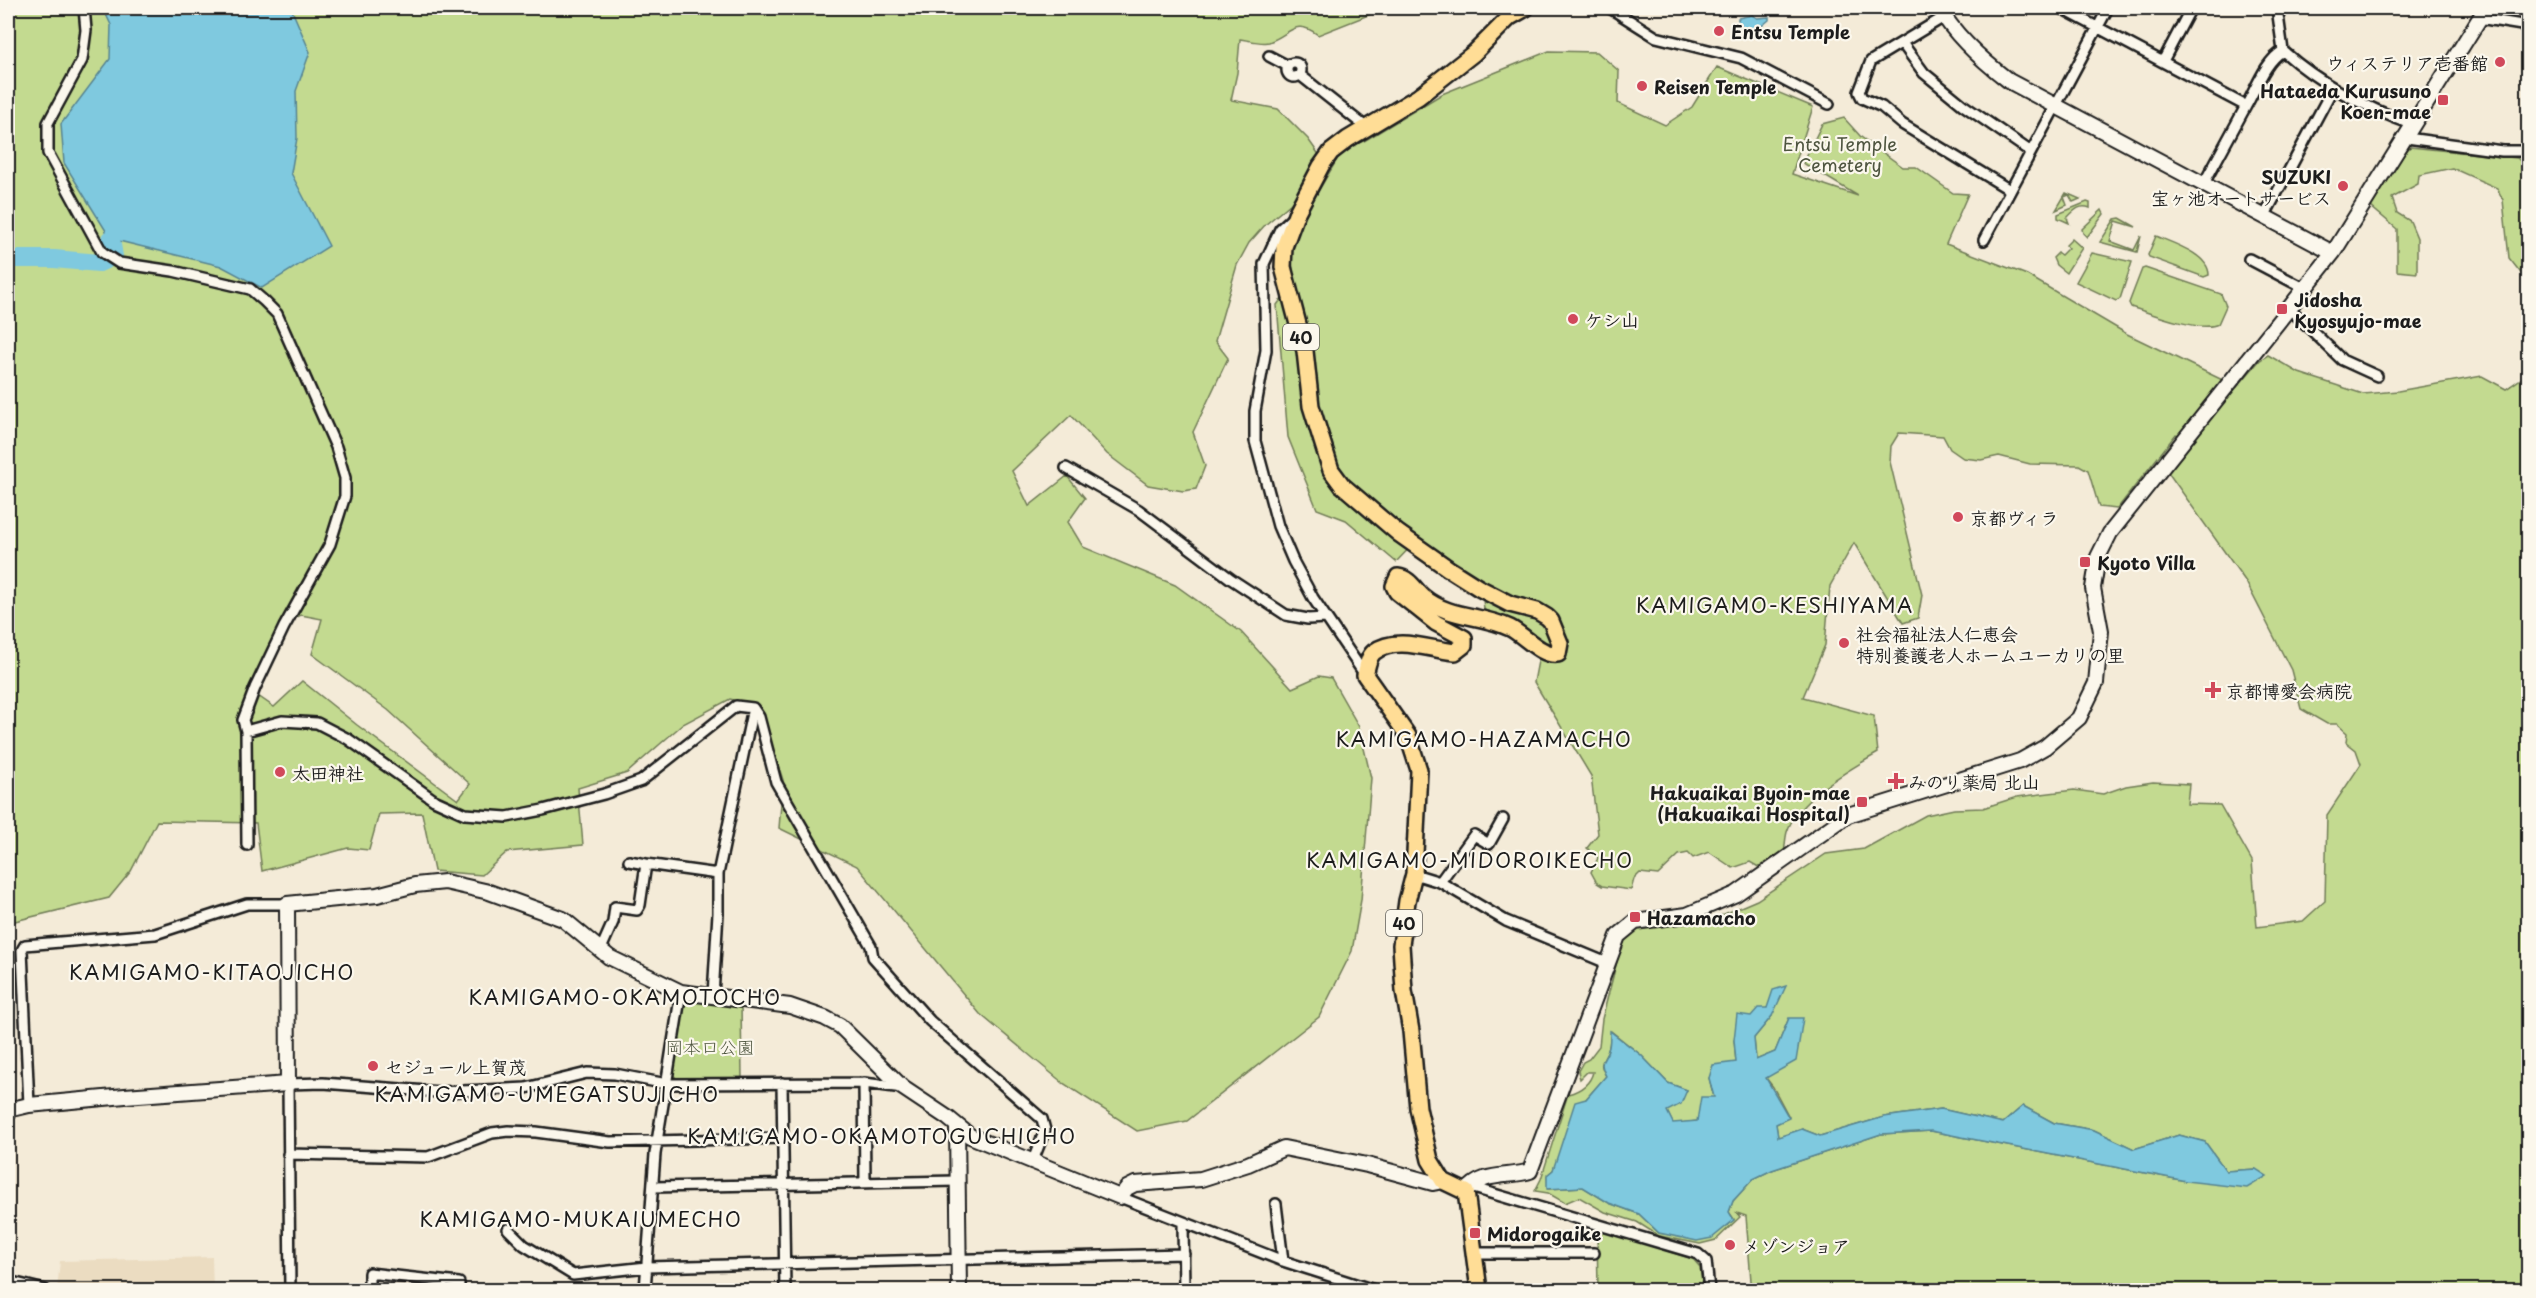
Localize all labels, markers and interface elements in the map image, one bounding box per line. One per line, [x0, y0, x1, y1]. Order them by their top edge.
place label: Entsu Temple [1731, 18, 1850, 45]
marker: Entsu Temple [1712, 24, 1726, 38]
place label: ウィステリア壱番館 [2326, 49, 2488, 76]
marker: ウィステリア壱番館 [2493, 55, 2507, 69]
place label: Reisen Temple [1654, 73, 1776, 100]
place label: Hataeda Kurusuno Koen-mae [2260, 77, 2431, 125]
marker: Reisen Temple [1635, 79, 1649, 93]
marker: Hataeda Kurusuno Koen-mae [2436, 93, 2450, 107]
park label: Entsū Temple Cemetery [1783, 130, 1897, 178]
place label: SUZUKI 宝ヶ池オートサービス [2151, 163, 2331, 211]
marker: SUZUKI 宝ヶ池オートサービス [2336, 179, 2350, 193]
place label: Jidosha Kyosyujo-mae [2294, 286, 2422, 334]
marker: Jidosha Kyosyujo-mae [2275, 302, 2289, 316]
place label: ケシ山 [1585, 306, 1639, 333]
marker: ケシ山 [1566, 312, 1580, 326]
road number: 40 [1283, 324, 1319, 350]
place label: 京都ヴィラ [1970, 504, 2058, 531]
marker: 京都ヴィラ [1951, 510, 1965, 524]
place label: Kyoto Villa [2097, 549, 2196, 576]
marker: Kyoto Villa [2078, 555, 2092, 569]
district label: KAMIGAMO-KESHIYAMA [1636, 590, 1914, 620]
place label: 社会福祉法人仁恵会 特別養護老人ホームユーカリの里 [1856, 620, 2125, 668]
marker: 社会福祉法人仁恵会 特別養護老人ホームユーカリの里 [1837, 636, 1851, 650]
place label: 京都博愛会病院 [2226, 677, 2352, 704]
marker: 京都博愛会病院 [2204, 681, 2222, 699]
district label: KAMIGAMO-HAZAMACHO [1336, 724, 1632, 754]
place label: 太田神社 [292, 759, 364, 786]
marker: 太田神社 [273, 765, 287, 779]
place label: みのり薬局 北山 [1908, 768, 2040, 795]
marker: みのり薬局 北山 [1889, 774, 1903, 788]
place label: Hakuaikai Byoin-mae (Hakuaikai Hospital) [1650, 779, 1850, 827]
marker: Hakuaikai Byoin-mae (Hakuaikai Hospital) [1855, 795, 1869, 809]
district label: KAMIGAMO-MIDOROIKECHO [1306, 845, 1634, 875]
place label: Hazamacho [1647, 904, 1756, 931]
road number: 40 [1386, 910, 1422, 936]
marker: Hazamacho [1628, 910, 1642, 924]
district label: KAMIGAMO-KITAOJICHO [69, 957, 355, 987]
district label: KAMIGAMO-OKAMOTOCHO [468, 982, 782, 1012]
park label: 岡本口公園 [665, 1033, 755, 1060]
place label: セジュール上賀茂 [385, 1053, 526, 1080]
marker: セジュール上賀茂 [366, 1059, 380, 1073]
district label: KAMIGAMO-UMEGATSUJICHO [374, 1079, 720, 1109]
district label: KAMIGAMO-OKAMOTOGUCHICHO [687, 1121, 1077, 1151]
district label: KAMIGAMO-MUKAIUMECHO [420, 1204, 742, 1234]
place label: Midorogaike [1487, 1220, 1601, 1247]
marker: Midorogaike [1468, 1226, 1482, 1240]
place label: メゾンジョア [1742, 1232, 1850, 1259]
marker: メゾンジョア [1723, 1238, 1737, 1252]

